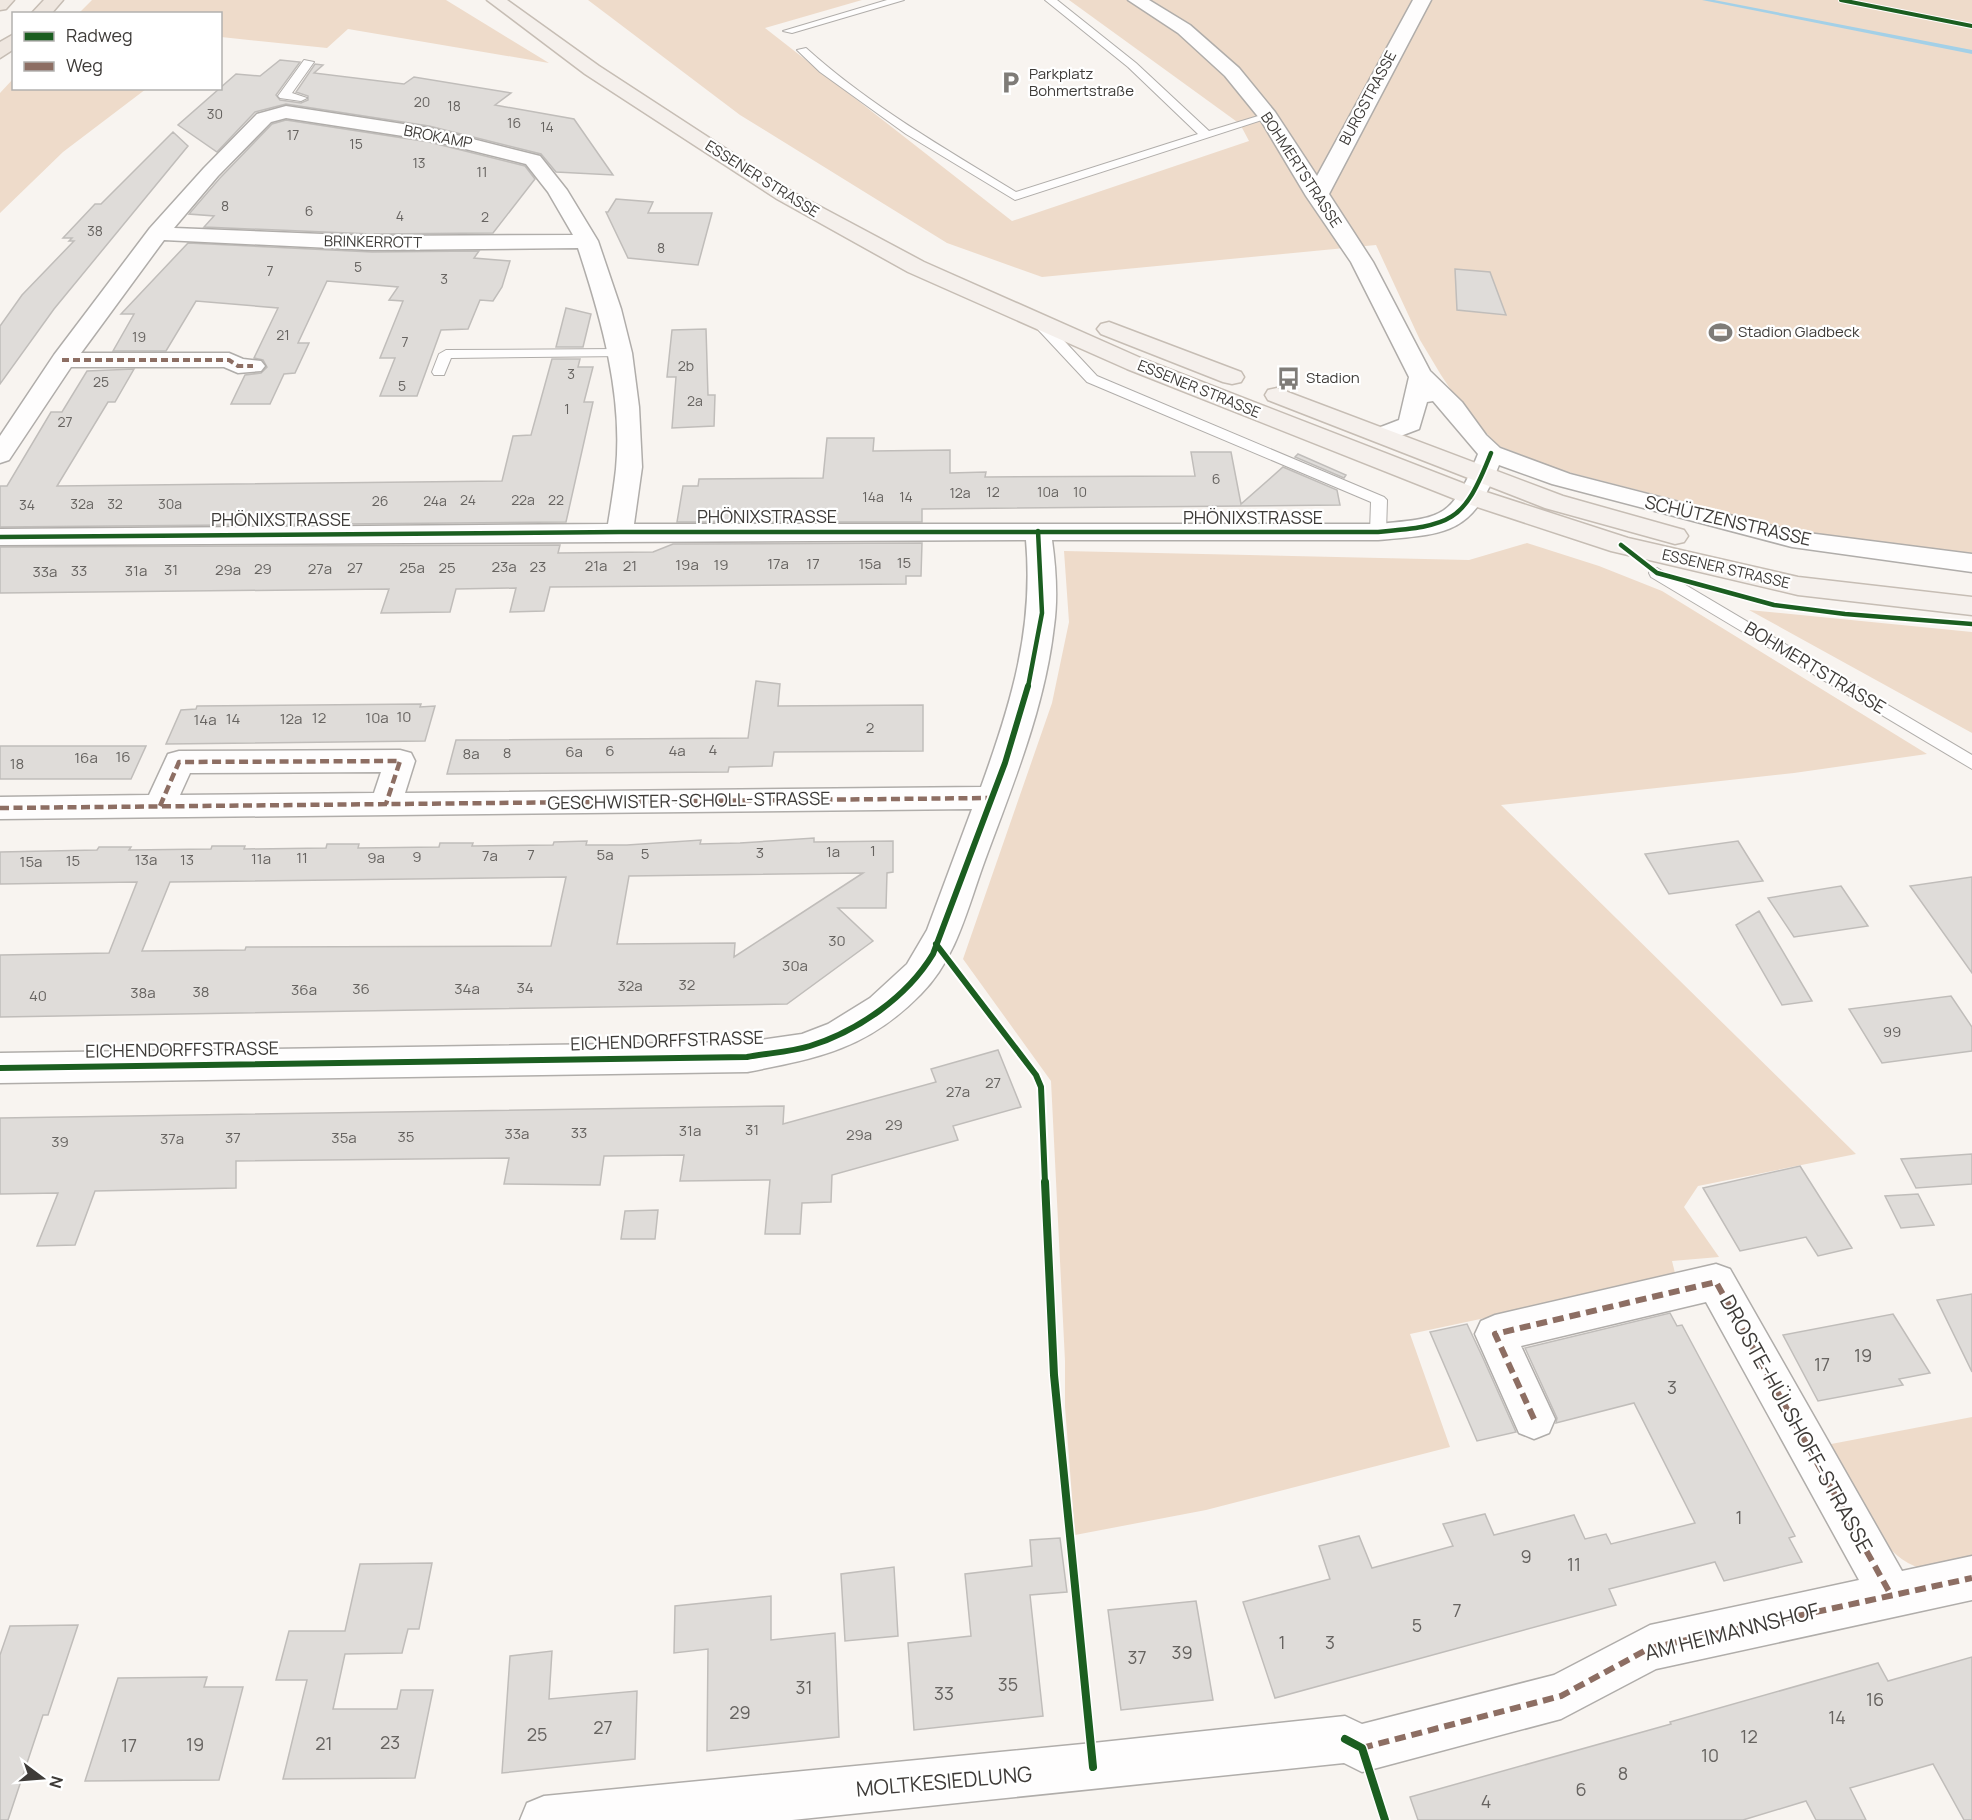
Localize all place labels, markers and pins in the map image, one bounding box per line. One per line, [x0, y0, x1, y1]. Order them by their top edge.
place label: Parkplatz Bohmertstraße [1029, 63, 1134, 101]
parking icon: Parkplatz Bohmertstraße [998, 70, 1024, 96]
sports icon: Stadion Gladbeck [1707, 319, 1733, 345]
place label: Stadion Gladbeck [1738, 321, 1860, 342]
bus stop icon: Stadion [1275, 365, 1301, 391]
place label: Stadion [1306, 367, 1360, 388]

